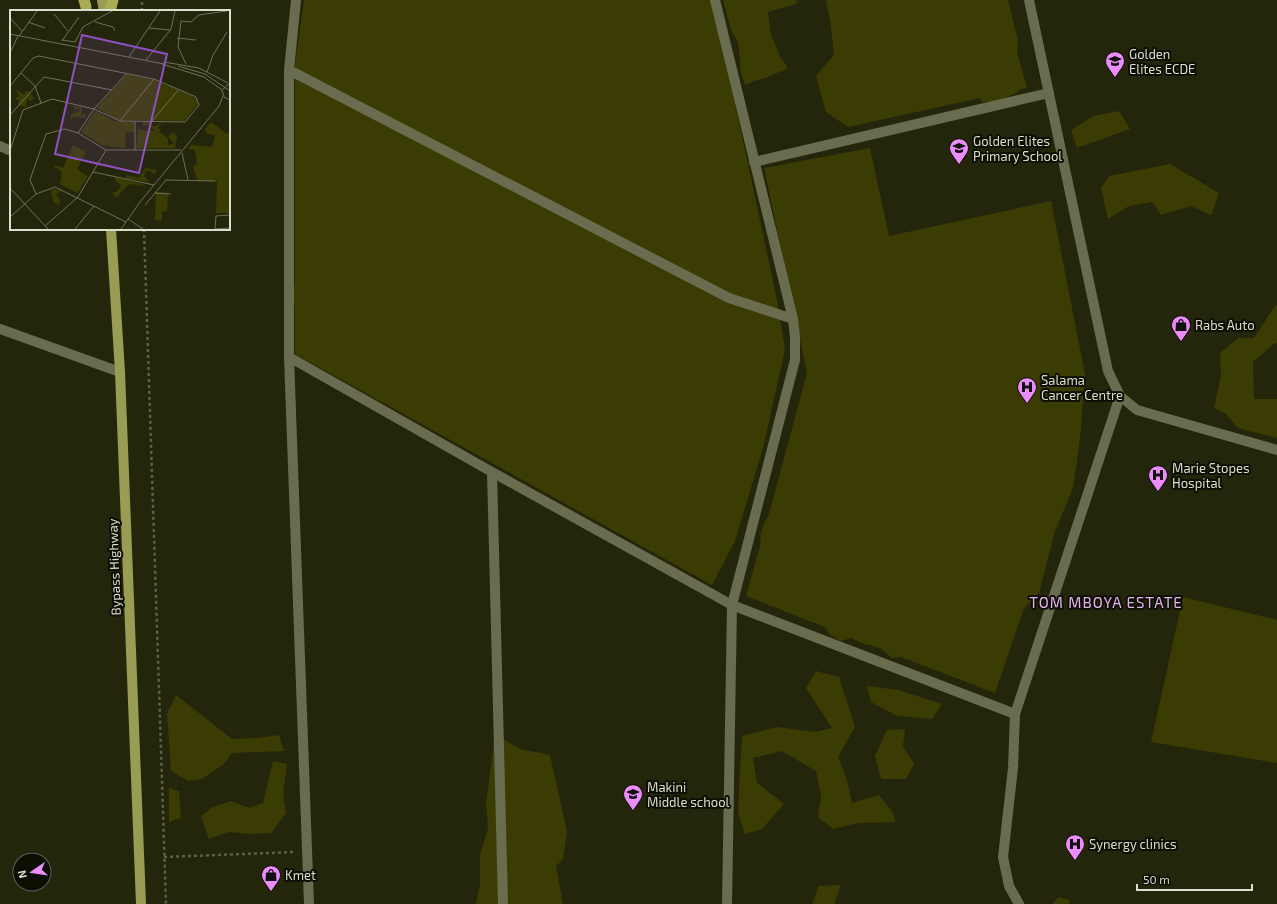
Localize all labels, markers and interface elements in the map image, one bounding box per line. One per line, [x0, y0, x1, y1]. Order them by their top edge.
inset map [10, 10, 230, 230]
place label: Golden Elites ECDE [1129, 46, 1195, 77]
school or university icon: Golden Elites ECDE [1104, 50, 1126, 78]
place label: Golden Elites Primary School [973, 133, 1062, 164]
school or university icon: Golden Elites Primary School [948, 137, 970, 165]
shop icon: Rabs Auto [1170, 314, 1192, 342]
place label: Rabs Auto [1195, 317, 1255, 333]
place label: Salama Cancer Centre [1041, 372, 1123, 403]
hospital icon: Salama Cancer Centre [1016, 376, 1038, 404]
place label: Marie Stopes Hospital [1172, 460, 1250, 491]
hospital icon: Marie Stopes Hospital [1147, 464, 1169, 492]
street label: Bypass Highway [104, 518, 124, 616]
district label: TOM MBOYA ESTATE [1029, 593, 1183, 611]
place label: Makini Middle school [647, 779, 730, 810]
school or university icon: Makini Middle school [622, 783, 644, 811]
hospital icon: Synergy clinics [1064, 833, 1086, 861]
place label: Synergy clinics [1089, 836, 1177, 852]
north arrow [12, 852, 52, 892]
shop icon: Kmet [260, 864, 282, 892]
scale bar [1137, 866, 1252, 892]
place label: Kmet [285, 867, 316, 883]
text: N [15, 869, 29, 880]
text: 50 m [1143, 872, 1170, 886]

